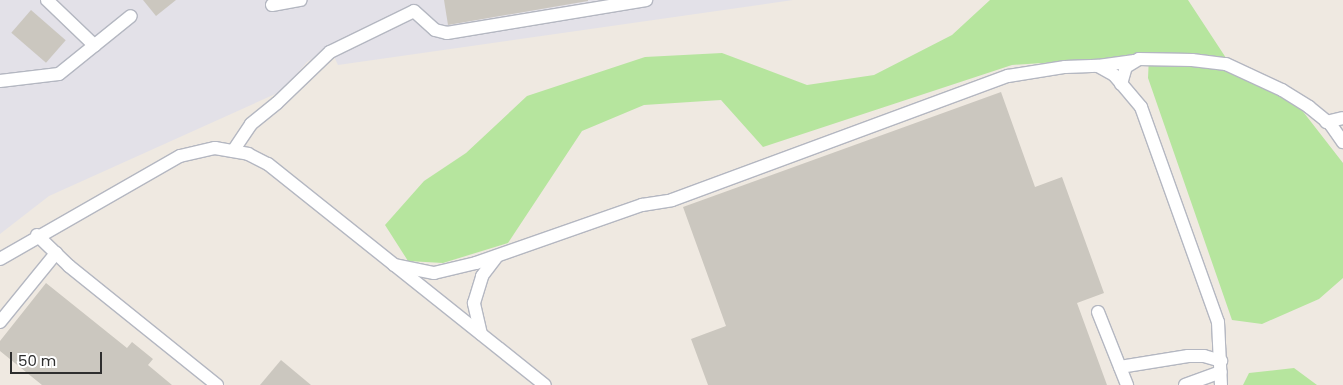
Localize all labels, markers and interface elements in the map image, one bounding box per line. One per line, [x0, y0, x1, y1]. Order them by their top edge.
scale bar [12, 342, 105, 374]
text: 50 m [18, 350, 56, 371]

